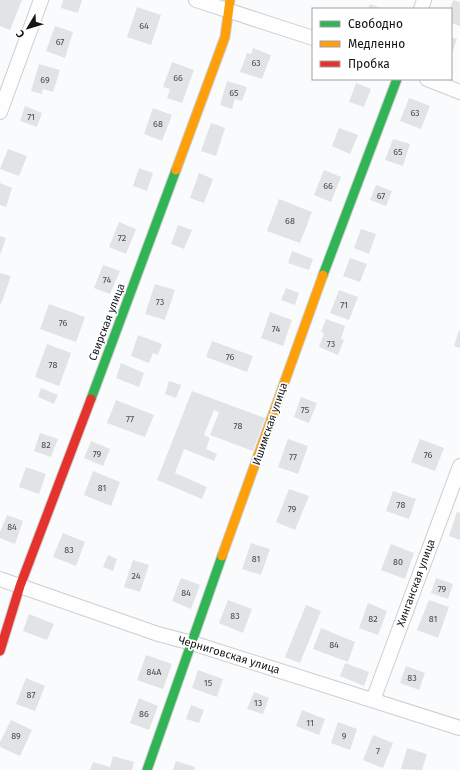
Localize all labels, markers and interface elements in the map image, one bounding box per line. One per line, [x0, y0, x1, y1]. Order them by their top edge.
north arrow [8, 8, 48, 48]
legend [312, 8, 452, 80]
text: Свободно [348, 17, 403, 31]
house number: 64 [139, 21, 149, 31]
text: С [13, 27, 28, 40]
house number: 67 [56, 37, 64, 47]
text: Медленно [348, 37, 405, 51]
text: Пробка [348, 57, 390, 71]
house number: 63 [251, 58, 261, 68]
house number: 66 [173, 73, 183, 83]
house number: 69 [40, 75, 50, 85]
house number: 65 [229, 88, 239, 98]
house number: 63 [410, 108, 420, 118]
house number: 71 [27, 112, 35, 122]
house number: 68 [153, 119, 163, 129]
house number: 65 [393, 147, 403, 157]
house number: 66 [323, 181, 333, 191]
house number: 67 [377, 191, 385, 201]
house number: 68 [285, 216, 295, 226]
house number: 72 [118, 233, 126, 243]
house number: 74 [103, 275, 111, 285]
street label: Свирская улица [86, 282, 128, 362]
house number: 73 [156, 297, 164, 307]
house number: 71 [340, 300, 348, 310]
house number: 76 [59, 318, 67, 328]
house number: 74 [272, 324, 280, 334]
house number: 73 [327, 339, 335, 349]
house number: 76 [226, 352, 234, 362]
house number: 78 [49, 360, 57, 370]
street label: Ишимская улица [250, 381, 290, 467]
house number: 75 [301, 405, 310, 415]
house number: 77 [126, 414, 134, 424]
house number: 78 [234, 421, 242, 431]
house number: 82 [41, 440, 51, 450]
house number: 79 [93, 449, 102, 459]
house number: 76 [424, 450, 432, 460]
house number: 77 [289, 452, 297, 462]
house number: 81 [98, 483, 106, 493]
house number: 78 [397, 500, 405, 510]
house number: 79 [288, 504, 297, 514]
house number: 84 [7, 522, 17, 532]
street label: Хинганская улица [394, 537, 438, 629]
house number: 83 [64, 545, 74, 555]
house number: 81 [252, 554, 260, 564]
house number: 80 [393, 557, 403, 567]
house number: 24 [131, 571, 141, 581]
house number: 79 [438, 584, 447, 594]
house number: 84 [181, 588, 191, 598]
house number: 83 [230, 611, 240, 621]
house number: 82 [368, 614, 378, 624]
house number: 81 [429, 614, 437, 624]
street label: Черниговская улица [176, 633, 282, 677]
house number: 84 [329, 640, 339, 650]
house number: 84А [147, 667, 162, 677]
house number: 83 [407, 673, 417, 683]
house number: 15 [204, 678, 213, 688]
house number: 87 [27, 690, 35, 700]
house number: 13 [254, 698, 262, 708]
house number: 86 [139, 709, 149, 719]
house number: 11 [306, 718, 314, 728]
house number: 89 [11, 731, 21, 741]
house number: 9 [342, 731, 347, 741]
house number: 7 [376, 746, 380, 756]

